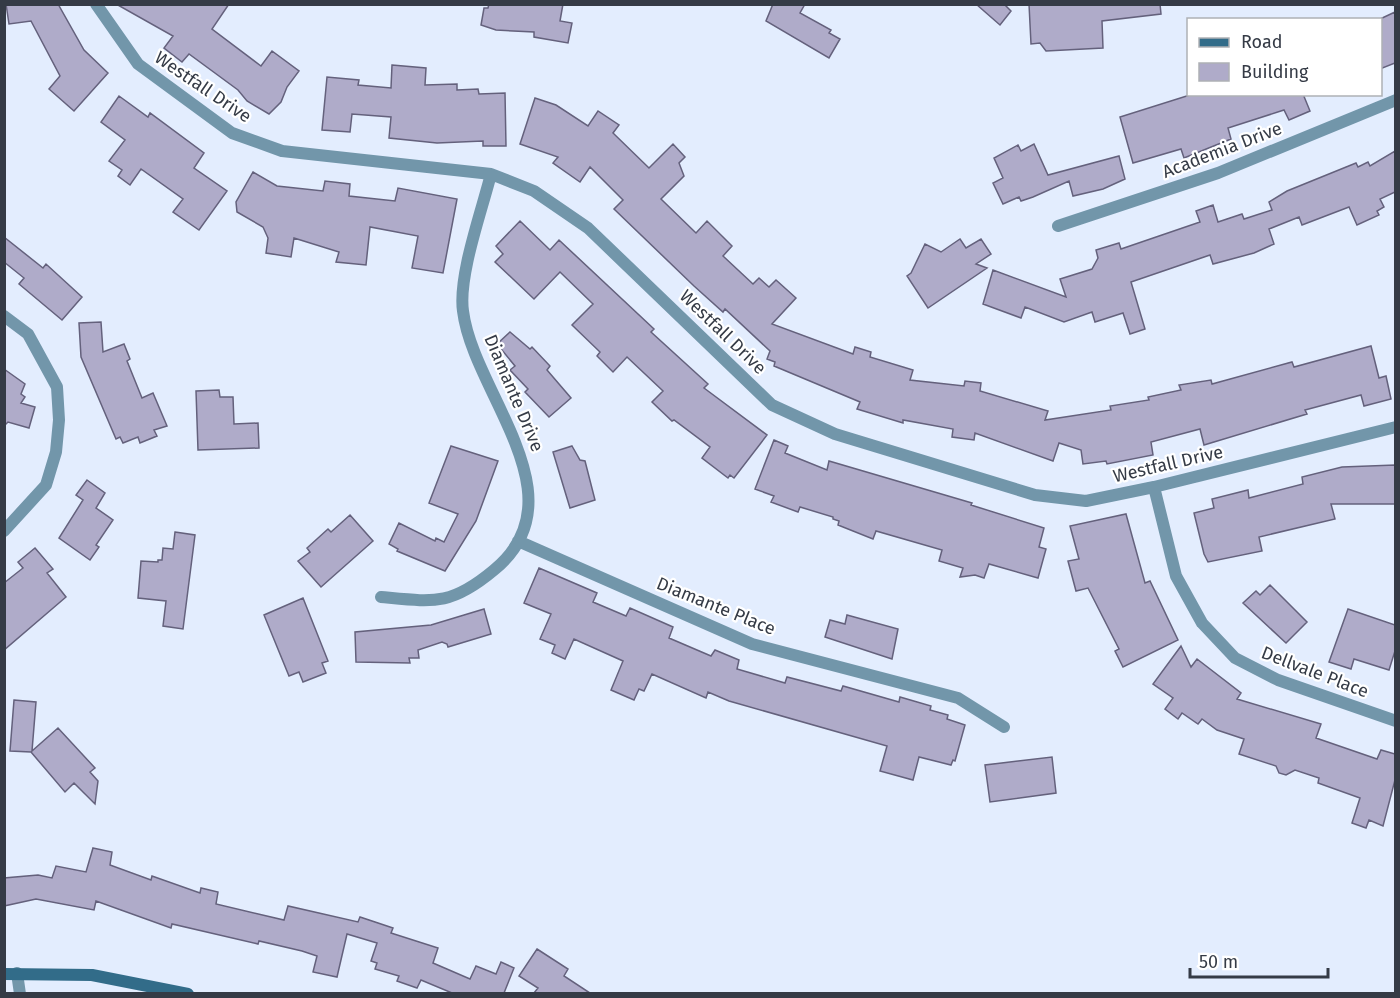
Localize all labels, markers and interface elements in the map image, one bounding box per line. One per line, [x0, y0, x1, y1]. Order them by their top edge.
legend [1187, 18, 1382, 96]
text: Road [1241, 31, 1283, 53]
street label: Westfall Drive [150, 47, 256, 127]
text: Building [1241, 61, 1309, 83]
street label: Academia Drive [1159, 117, 1285, 183]
street label: Westfall Drive [675, 285, 771, 379]
street label: Diamante Drive [479, 331, 549, 455]
street label: Westfall Drive [1111, 441, 1225, 487]
street label: Diamante Place [653, 572, 779, 640]
street label: Dellvale Place [1258, 641, 1372, 703]
scale bar [1190, 941, 1328, 979]
text: 50 m [1199, 951, 1238, 973]

